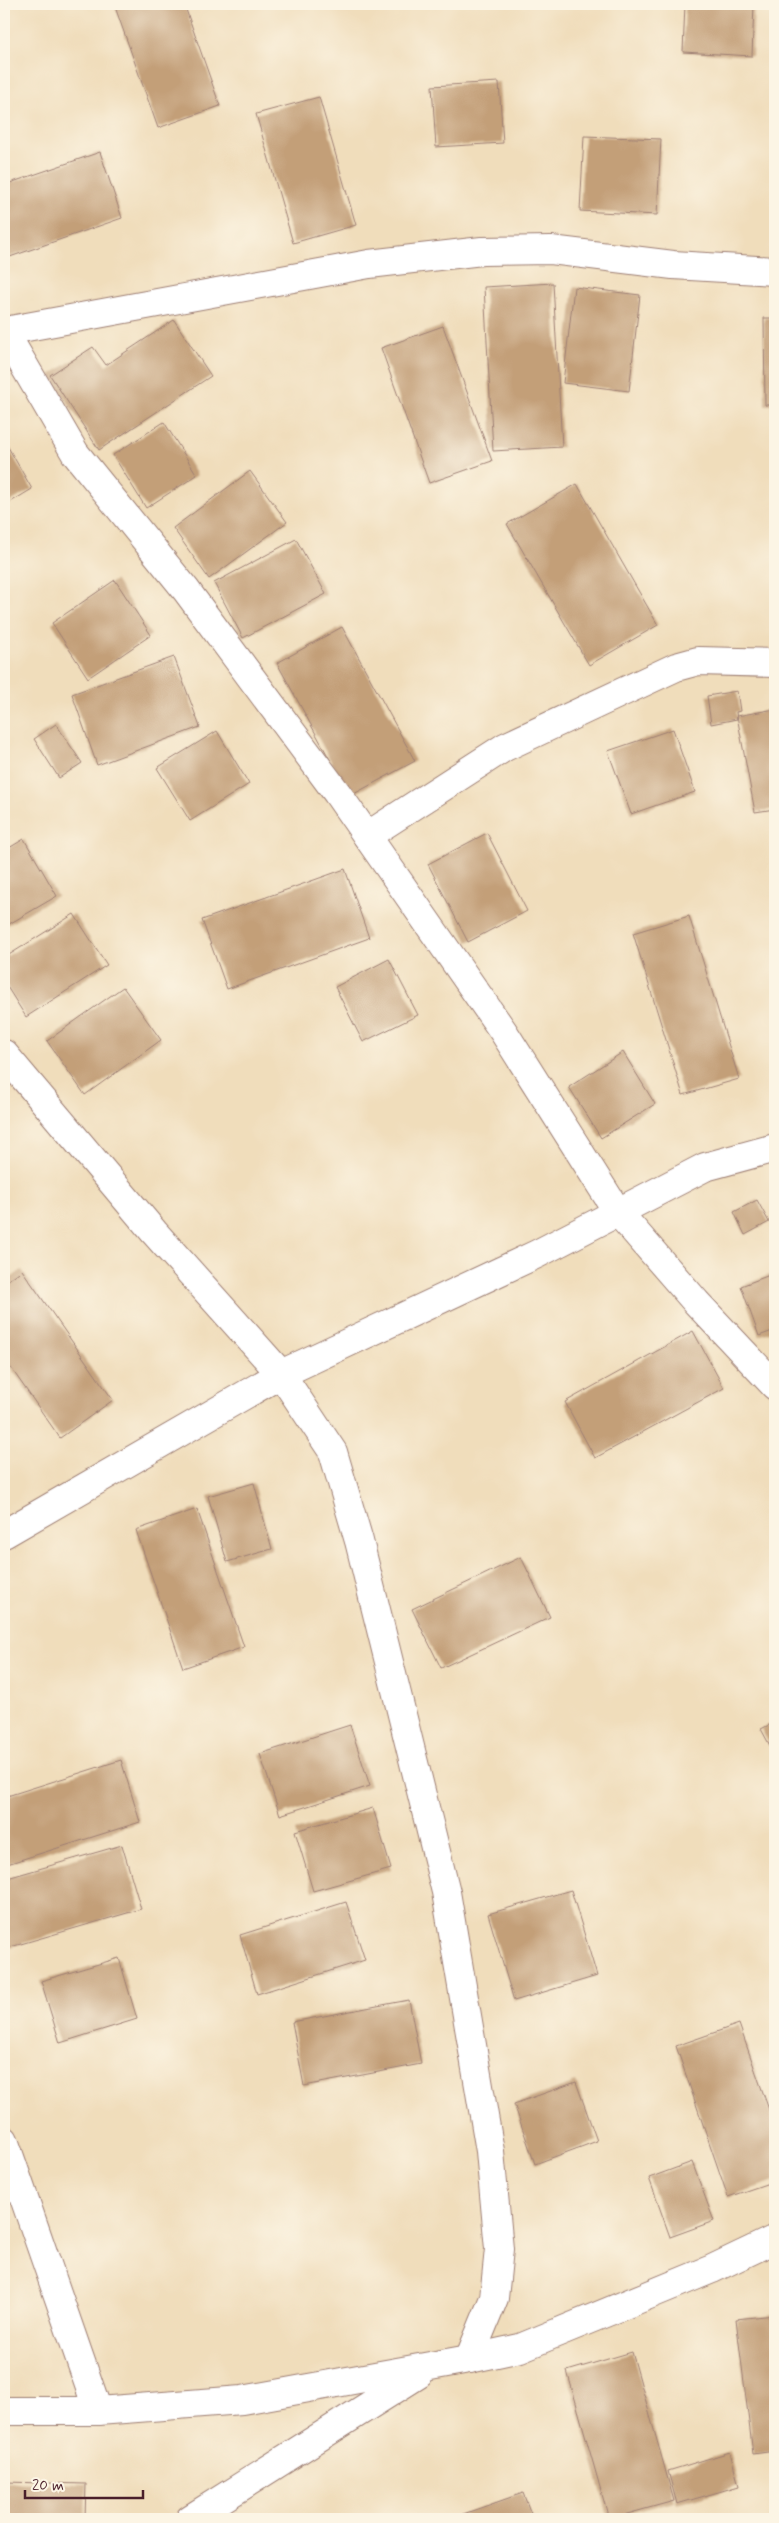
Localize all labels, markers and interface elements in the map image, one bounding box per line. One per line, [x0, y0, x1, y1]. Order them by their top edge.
scale bar [25, 2468, 142, 2500]
text: 20 m [32, 2476, 64, 2496]

